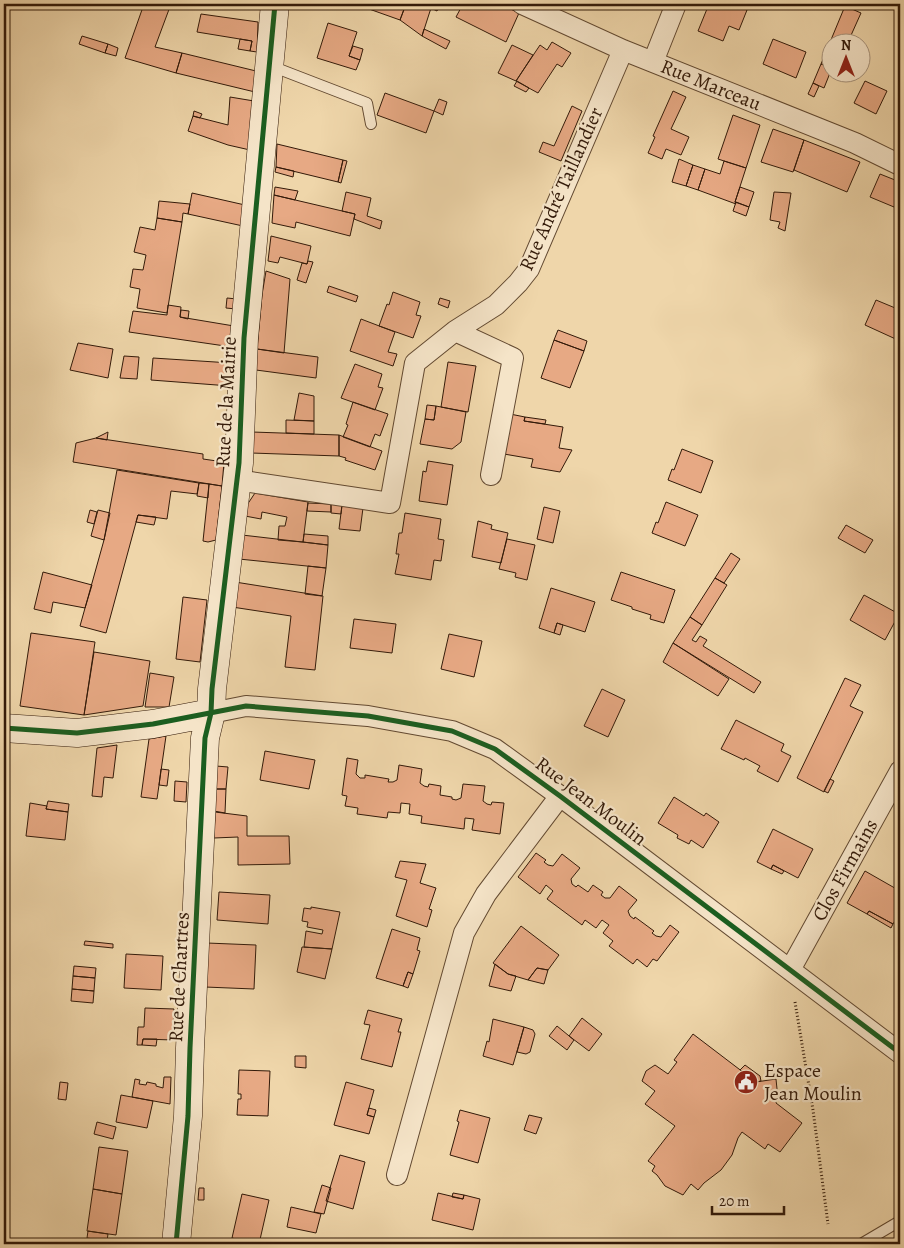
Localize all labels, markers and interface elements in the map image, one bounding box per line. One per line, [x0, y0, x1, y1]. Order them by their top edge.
north arrow [822, 32, 872, 82]
text: N [841, 36, 851, 55]
street label: Rue Marceau [657, 53, 765, 117]
street label: Rue André Taillandier [513, 103, 609, 275]
street label: Rue de la Mairie [209, 336, 243, 468]
street label: Rue Jean Moulin [530, 750, 652, 852]
street label: Clos Firmains [806, 814, 884, 926]
street label: Rue de Chartres [162, 911, 196, 1043]
place label: Espace Jean Moulin [764, 1057, 862, 1107]
public building icon: Espace Jean Moulin [733, 1069, 759, 1095]
scale bar [712, 1183, 784, 1215]
text: 20 m [719, 1191, 750, 1211]

